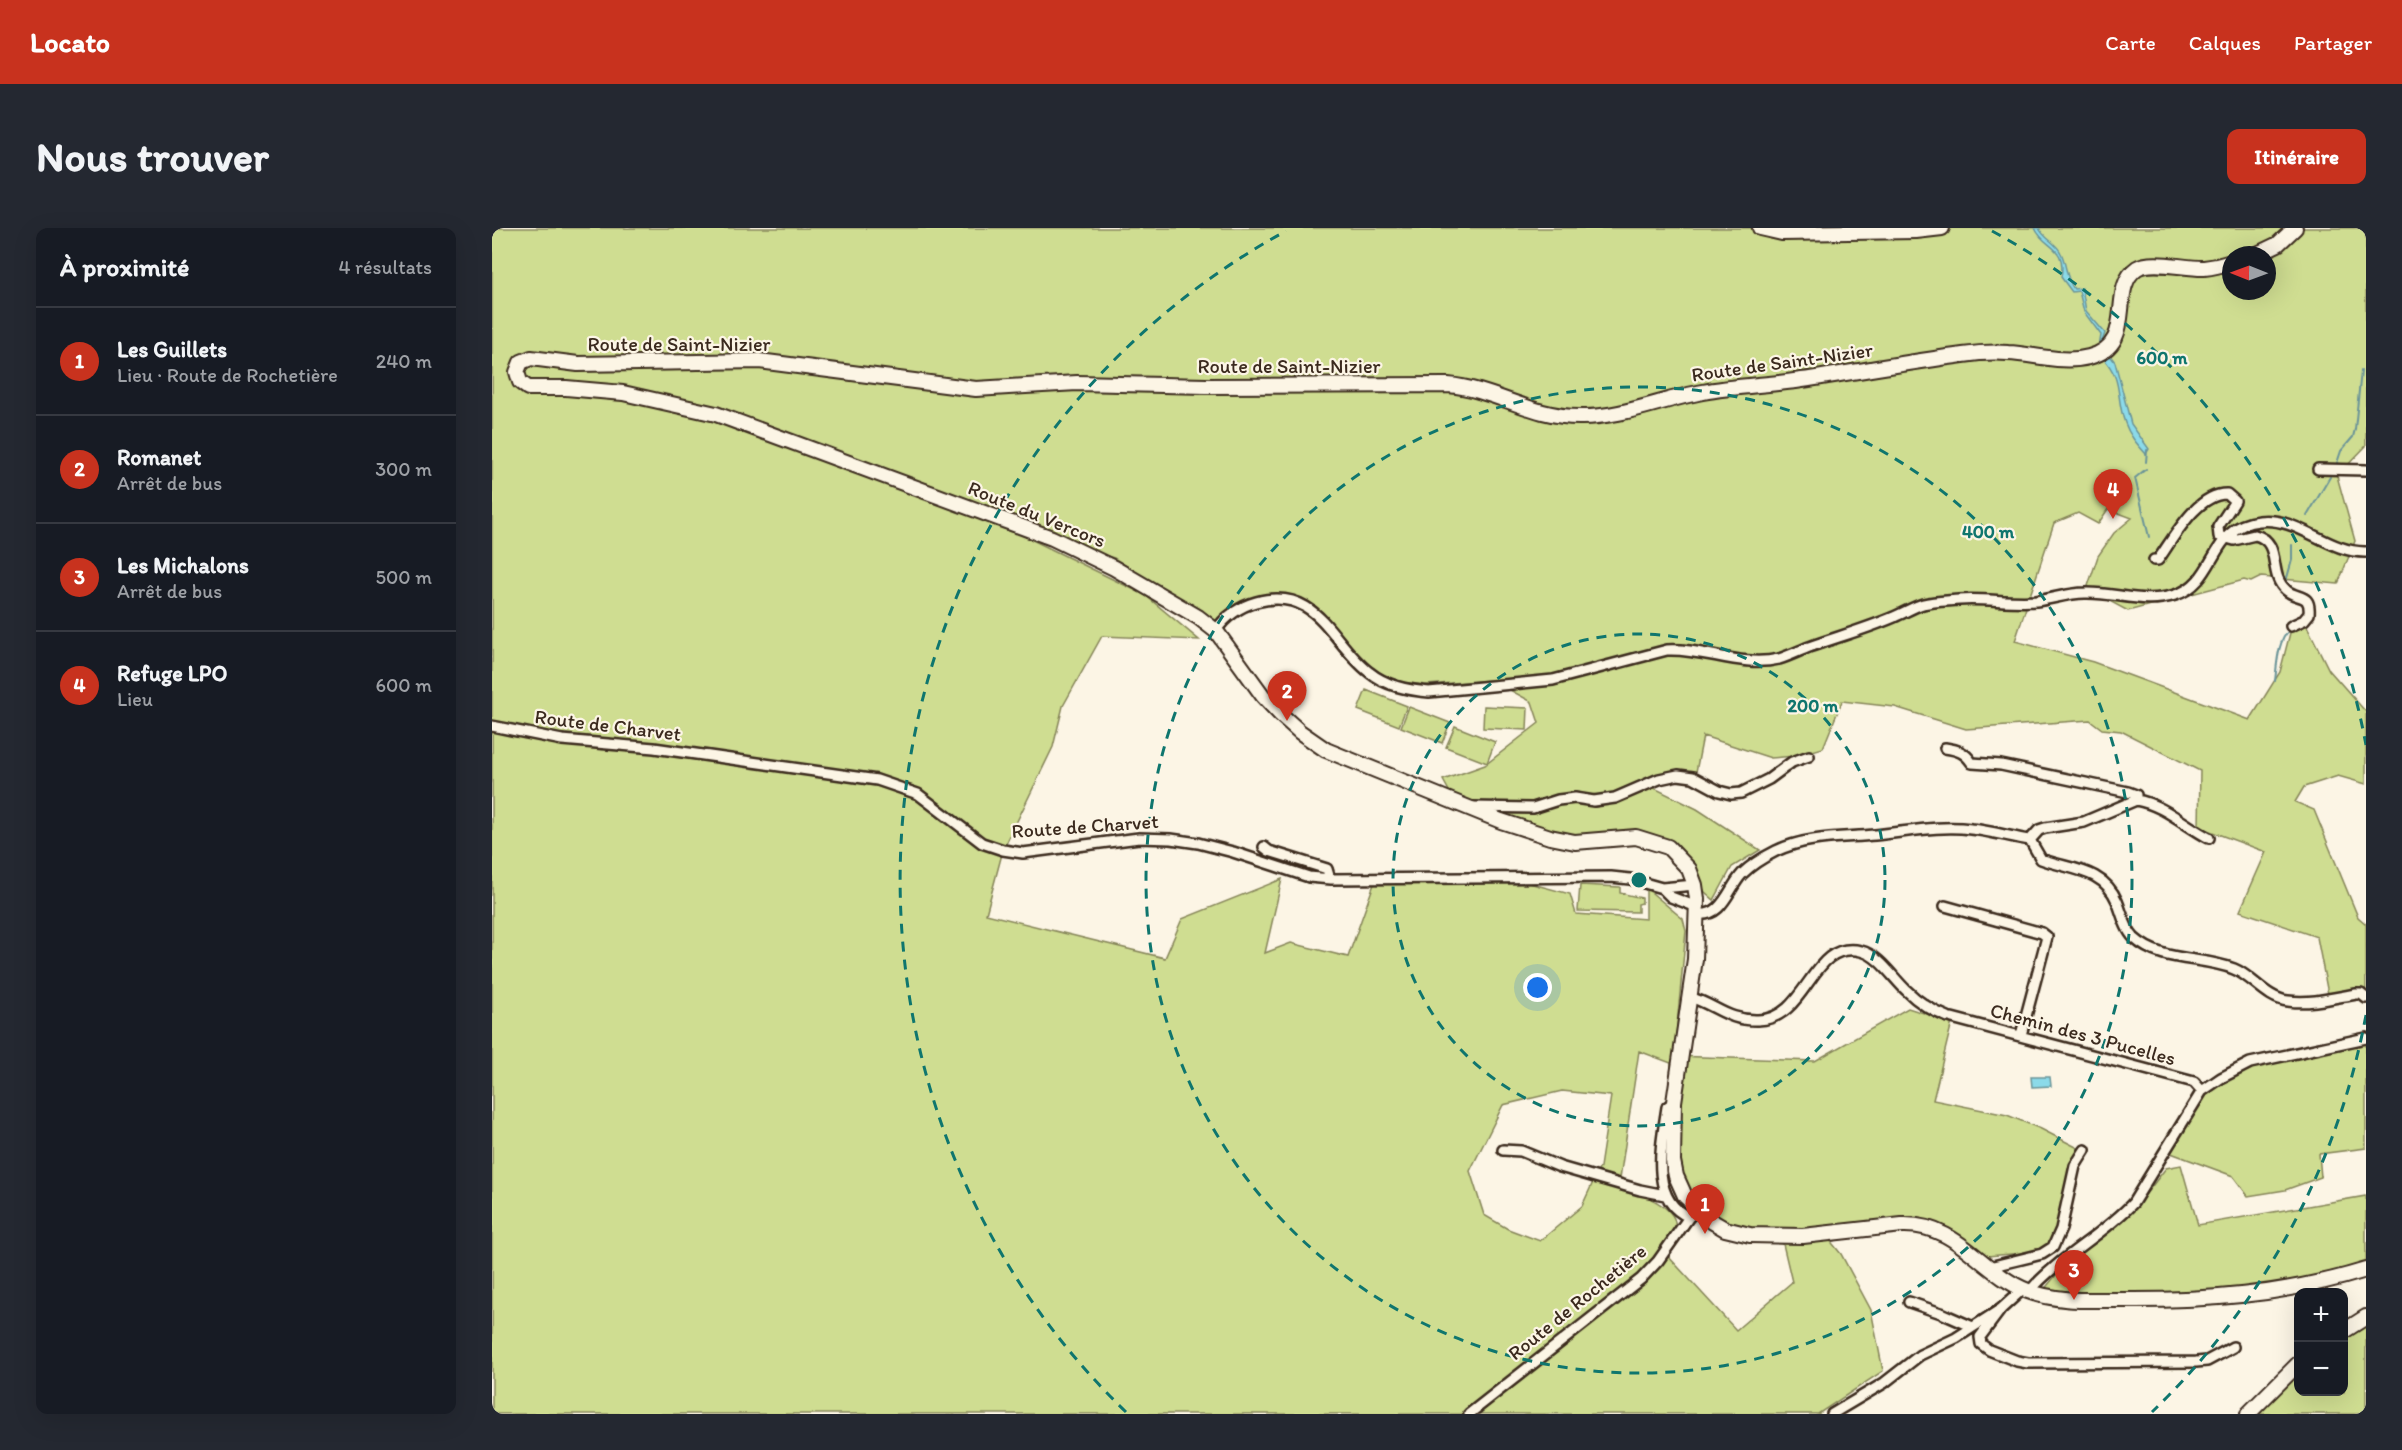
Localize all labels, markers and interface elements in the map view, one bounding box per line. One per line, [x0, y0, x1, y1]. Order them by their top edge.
text: Locato [30, 25, 110, 59]
text: Carte [2105, 30, 2156, 55]
text: Calques [2189, 30, 2261, 55]
text: Partager [2294, 30, 2372, 55]
button: Itinéraire [2227, 129, 2366, 184]
text: Nous trouver [36, 131, 269, 182]
north arrow [2222, 246, 2276, 300]
text: À proximité [60, 251, 189, 283]
text: 4 résultats [339, 255, 432, 279]
street label: Route de Saint-Nizier [588, 332, 771, 356]
text: Les Guillets [117, 336, 227, 363]
street label: Route de Saint-Nizier [1690, 337, 1874, 387]
text: 600 m [2137, 347, 2188, 369]
text: 1 [75, 349, 84, 373]
text: 240 m [376, 349, 432, 373]
street label: Route de Saint-Nizier [1198, 354, 1381, 378]
text: Lieu · Route de Rochetière [117, 363, 338, 387]
text: Romanet [117, 444, 201, 471]
text: 2 [74, 457, 85, 481]
text: 300 m [375, 457, 432, 481]
pin: 4 [2094, 470, 2132, 519]
text: Arrêt de bus [117, 471, 222, 495]
street label: Route du Vercors [965, 475, 1109, 553]
text: 400 m [1962, 521, 2015, 543]
text: Les Michalons [117, 552, 249, 579]
text: 3 [74, 565, 85, 589]
text: 500 m [376, 565, 432, 589]
text: Arrêt de bus [117, 579, 222, 603]
text: Refuge LPO [117, 660, 227, 687]
pin: 2 [1268, 672, 1306, 721]
text: 4 [73, 673, 86, 697]
text: 600 m [375, 673, 432, 697]
text: Lieu [117, 687, 153, 711]
text: 200 m [1788, 695, 1839, 717]
street label: Route de Charvet [533, 704, 683, 746]
street label: Route de Charvet [1011, 809, 1159, 843]
centre of rings [1629, 870, 1649, 890]
your location [1523, 973, 1552, 1002]
street label: Chemin des 3 Pucelles [1988, 998, 2178, 1070]
pin: 1 [1686, 1184, 1724, 1234]
street label: Route de Rochetière [1503, 1239, 1651, 1365]
pin: 3 [2054, 1250, 2094, 1300]
map controls [2294, 1288, 2348, 1396]
button: + [2294, 1288, 2348, 1342]
button: − [2294, 1342, 2348, 1396]

